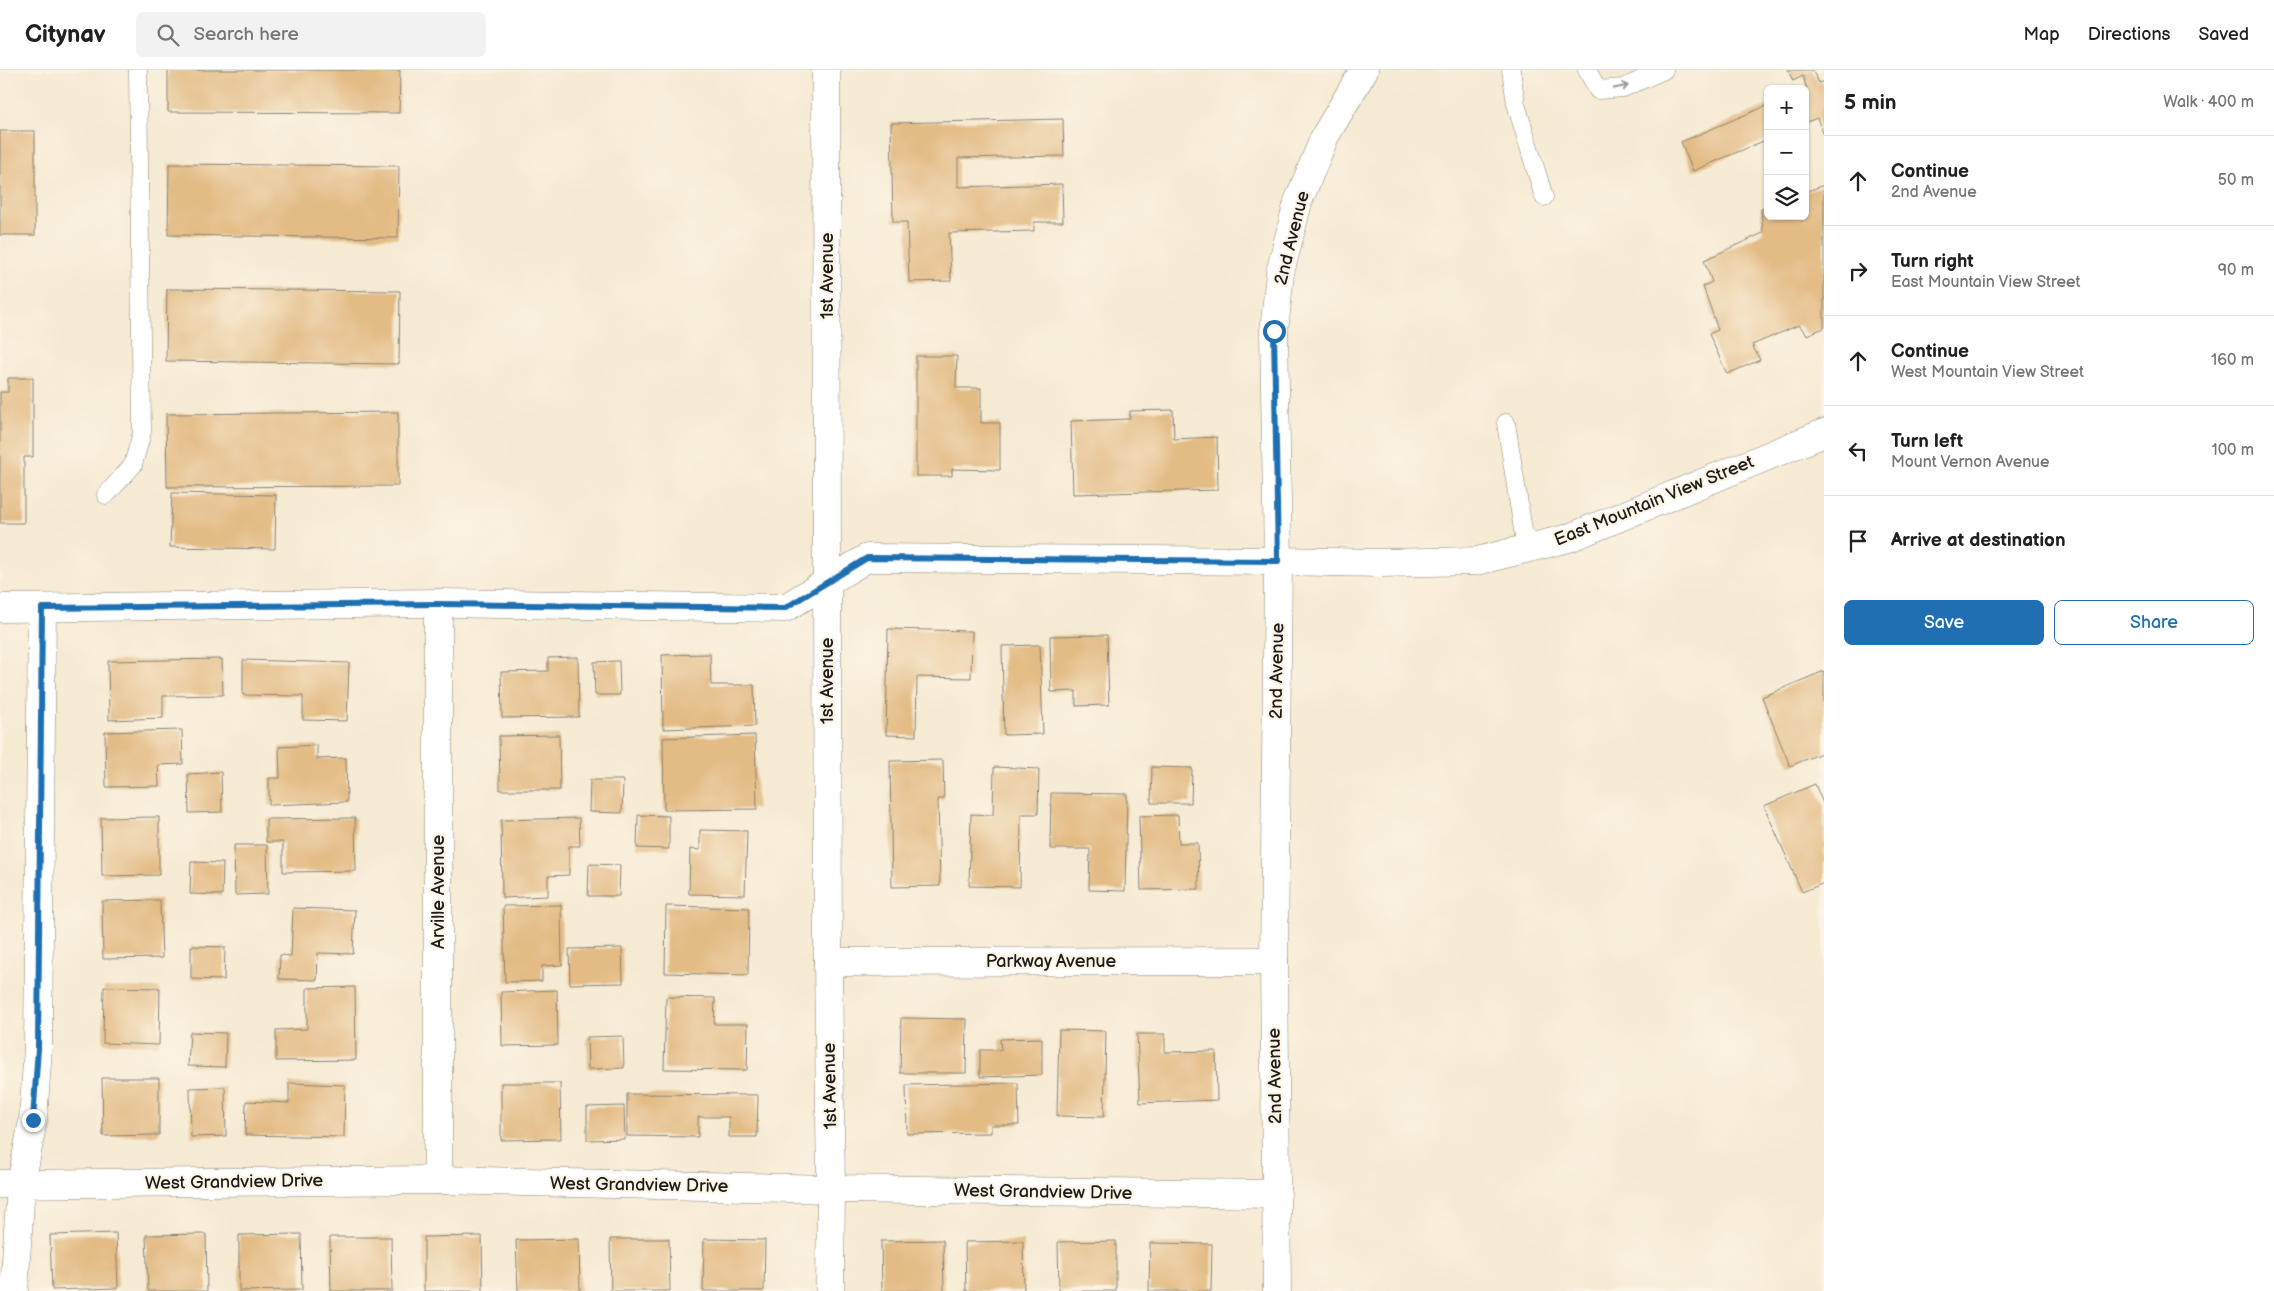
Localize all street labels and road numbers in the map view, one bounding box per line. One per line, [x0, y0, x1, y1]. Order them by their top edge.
street label: 2nd Avenue [1270, 188, 1314, 287]
street label: 1st Avenue [817, 232, 838, 319]
street label: East Mountain View Street [1551, 451, 1757, 551]
street label: 2nd Avenue [1266, 622, 1288, 719]
street label: 1st Avenue [817, 637, 838, 724]
street label: Arville Avenue [428, 835, 449, 949]
street label: Parkway Avenue [986, 951, 1117, 972]
street label: 2nd Avenue [1264, 1027, 1286, 1124]
street label: 1st Avenue [819, 1042, 841, 1130]
street label: West Grandview Drive [145, 1170, 324, 1194]
street label: West Grandview Drive [550, 1173, 729, 1197]
street label: West Grandview Drive [954, 1180, 1133, 1204]

